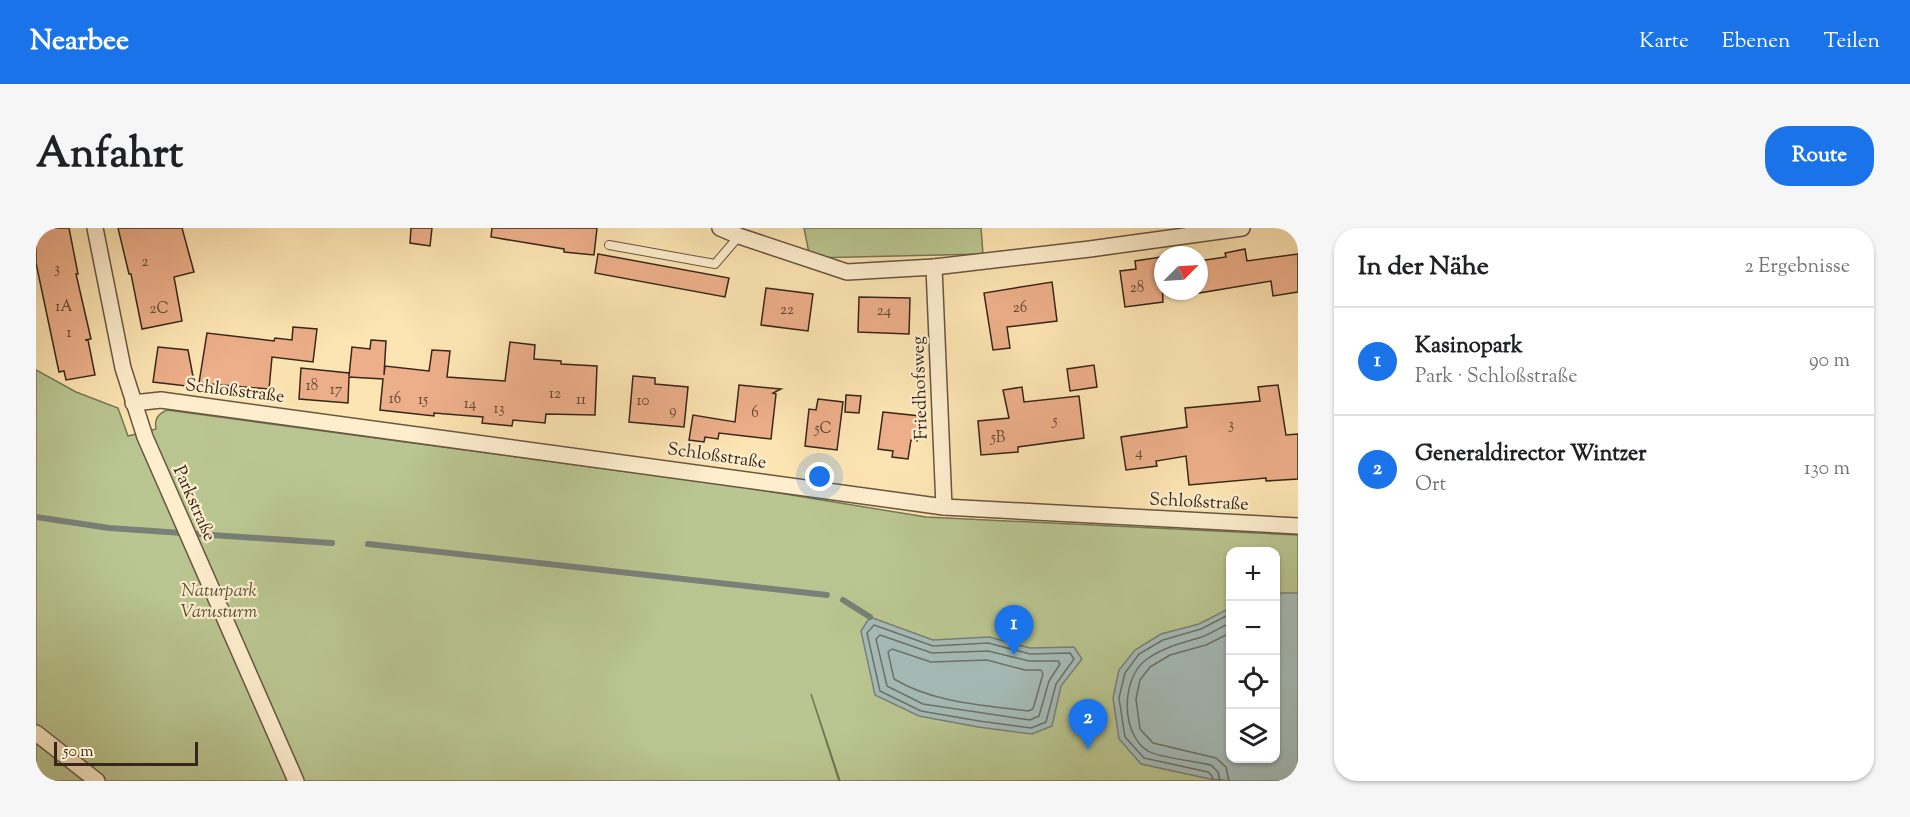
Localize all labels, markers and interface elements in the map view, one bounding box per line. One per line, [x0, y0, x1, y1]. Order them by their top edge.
text: Nearbee [30, 22, 129, 62]
text: Karte [1639, 27, 1689, 57]
text: Ebenen [1722, 27, 1790, 57]
text: Teilen [1823, 27, 1880, 57]
text: Anfahrt [36, 126, 183, 186]
button: Route [1765, 126, 1874, 186]
north arrow [1154, 246, 1208, 300]
text: In der Nähe [1358, 249, 1489, 286]
house number: 2 [141, 252, 149, 273]
text: 2 Ergebnisse [1745, 253, 1850, 282]
house number: 3 [54, 259, 60, 280]
house number: 28 [1130, 278, 1144, 299]
house number: 1A [55, 297, 73, 318]
house number: 26 [1013, 298, 1027, 319]
house number: 2C [149, 299, 169, 320]
house number: 22 [780, 300, 794, 321]
house number: 24 [877, 301, 892, 322]
house number: 1 [66, 323, 72, 344]
text: Kasinopark [1415, 331, 1523, 363]
street label: Friedhofsweg [906, 335, 936, 440]
text: 1 [1374, 347, 1381, 376]
text: 90 m [1809, 347, 1850, 376]
text: Park · Schloßstraße [1415, 363, 1578, 392]
street label: Schloßstraße [184, 373, 286, 411]
house number: 18 [306, 376, 318, 397]
house number: 17 [330, 380, 343, 401]
house number: 12 [549, 384, 561, 405]
house number: 16 [389, 389, 401, 410]
house number: 15 [418, 390, 428, 411]
house number: 11 [576, 390, 586, 411]
house number: 10 [637, 391, 650, 412]
house number: 14 [464, 394, 477, 415]
house number: 13 [493, 399, 505, 420]
house number: 9 [669, 401, 677, 422]
house number: 6 [751, 403, 759, 424]
house number: 5 [1051, 411, 1058, 432]
house number: 3 [1228, 415, 1234, 436]
house number: 5C [813, 419, 832, 440]
house number: 5B [990, 428, 1006, 449]
street label: Schloßstraße [666, 437, 768, 477]
text: Generaldirector Wintzer [1415, 439, 1647, 471]
house number: 4 [1135, 443, 1143, 464]
text: 2 [1373, 455, 1382, 484]
text: 130 m [1804, 455, 1850, 484]
street label: Parkstraße [165, 462, 221, 546]
your location [805, 462, 834, 491]
text: Ort [1415, 471, 1446, 500]
street label: Schloßstraße [1148, 487, 1249, 519]
map controls [1226, 547, 1280, 763]
button: + [1226, 547, 1280, 601]
park label: Naturpark Varusturm [181, 579, 258, 626]
button: − [1226, 601, 1280, 655]
pin: 1 [994, 606, 1034, 655]
button: locate [1226, 655, 1280, 709]
pin: 2 [1068, 700, 1108, 749]
button: layers [1226, 709, 1280, 763]
scale bar [54, 739, 198, 766]
text: 50 m [63, 741, 94, 764]

